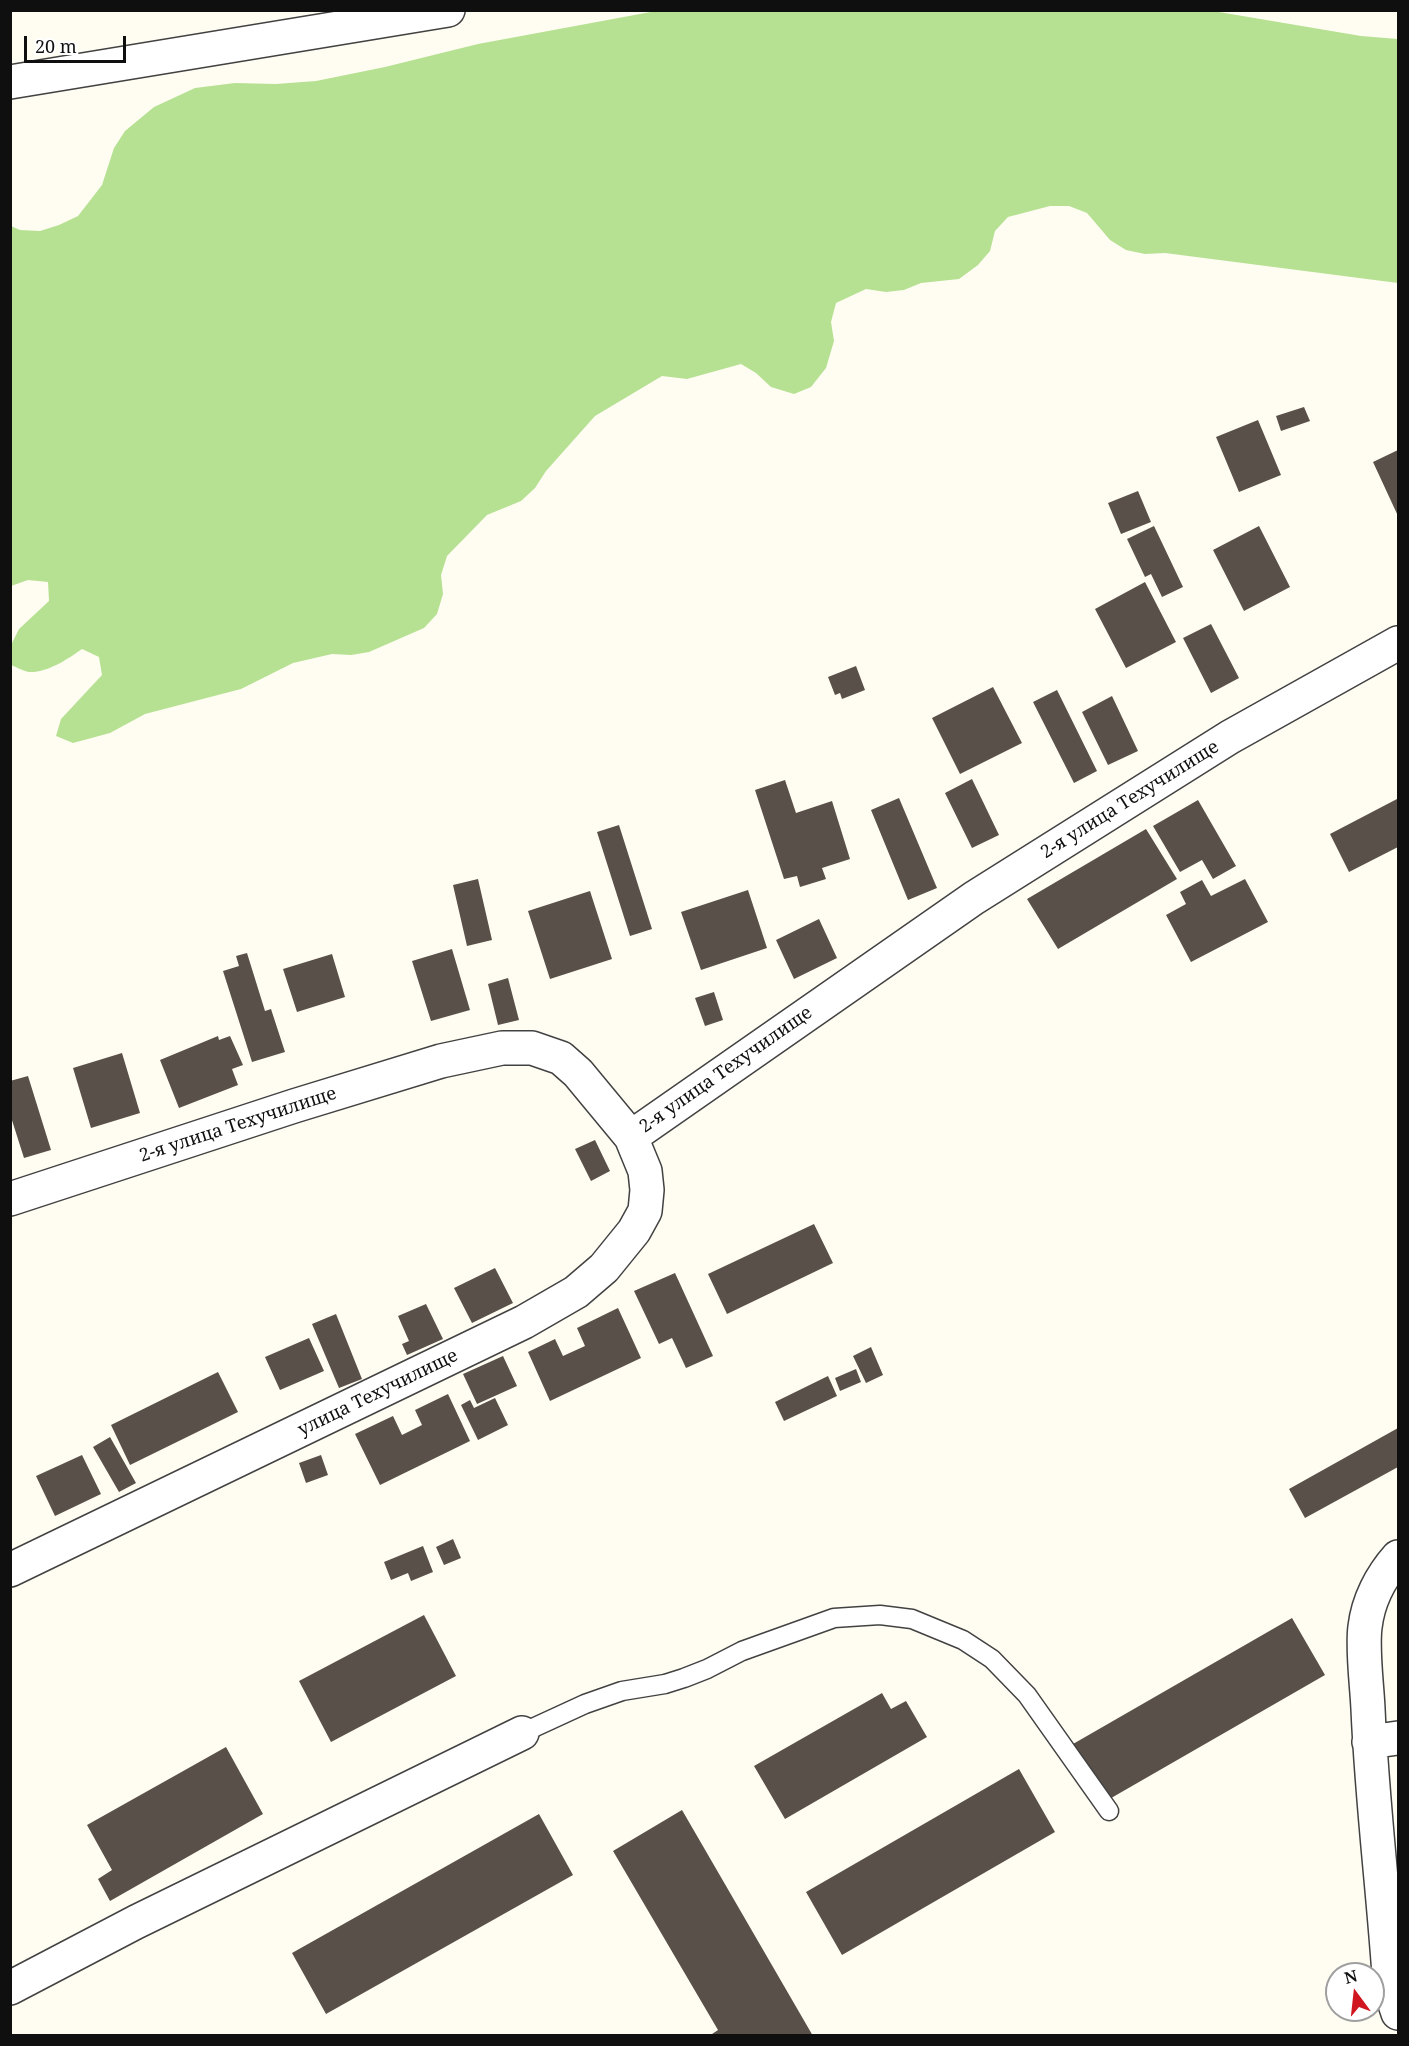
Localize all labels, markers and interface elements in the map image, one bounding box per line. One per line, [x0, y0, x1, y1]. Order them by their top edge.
scale bar [27, 24, 129, 62]
text: 20 m [35, 34, 77, 58]
street label: 2-я улица Техучилище [1037, 736, 1223, 864]
street label: 2-я улица Техучилище [636, 1002, 816, 1138]
street label: 2-я улица Техучилище [137, 1083, 339, 1167]
street label: улица Техучилище [295, 1345, 461, 1441]
north arrow [1325, 1962, 1385, 2022]
text: N [1342, 1964, 1360, 1989]

